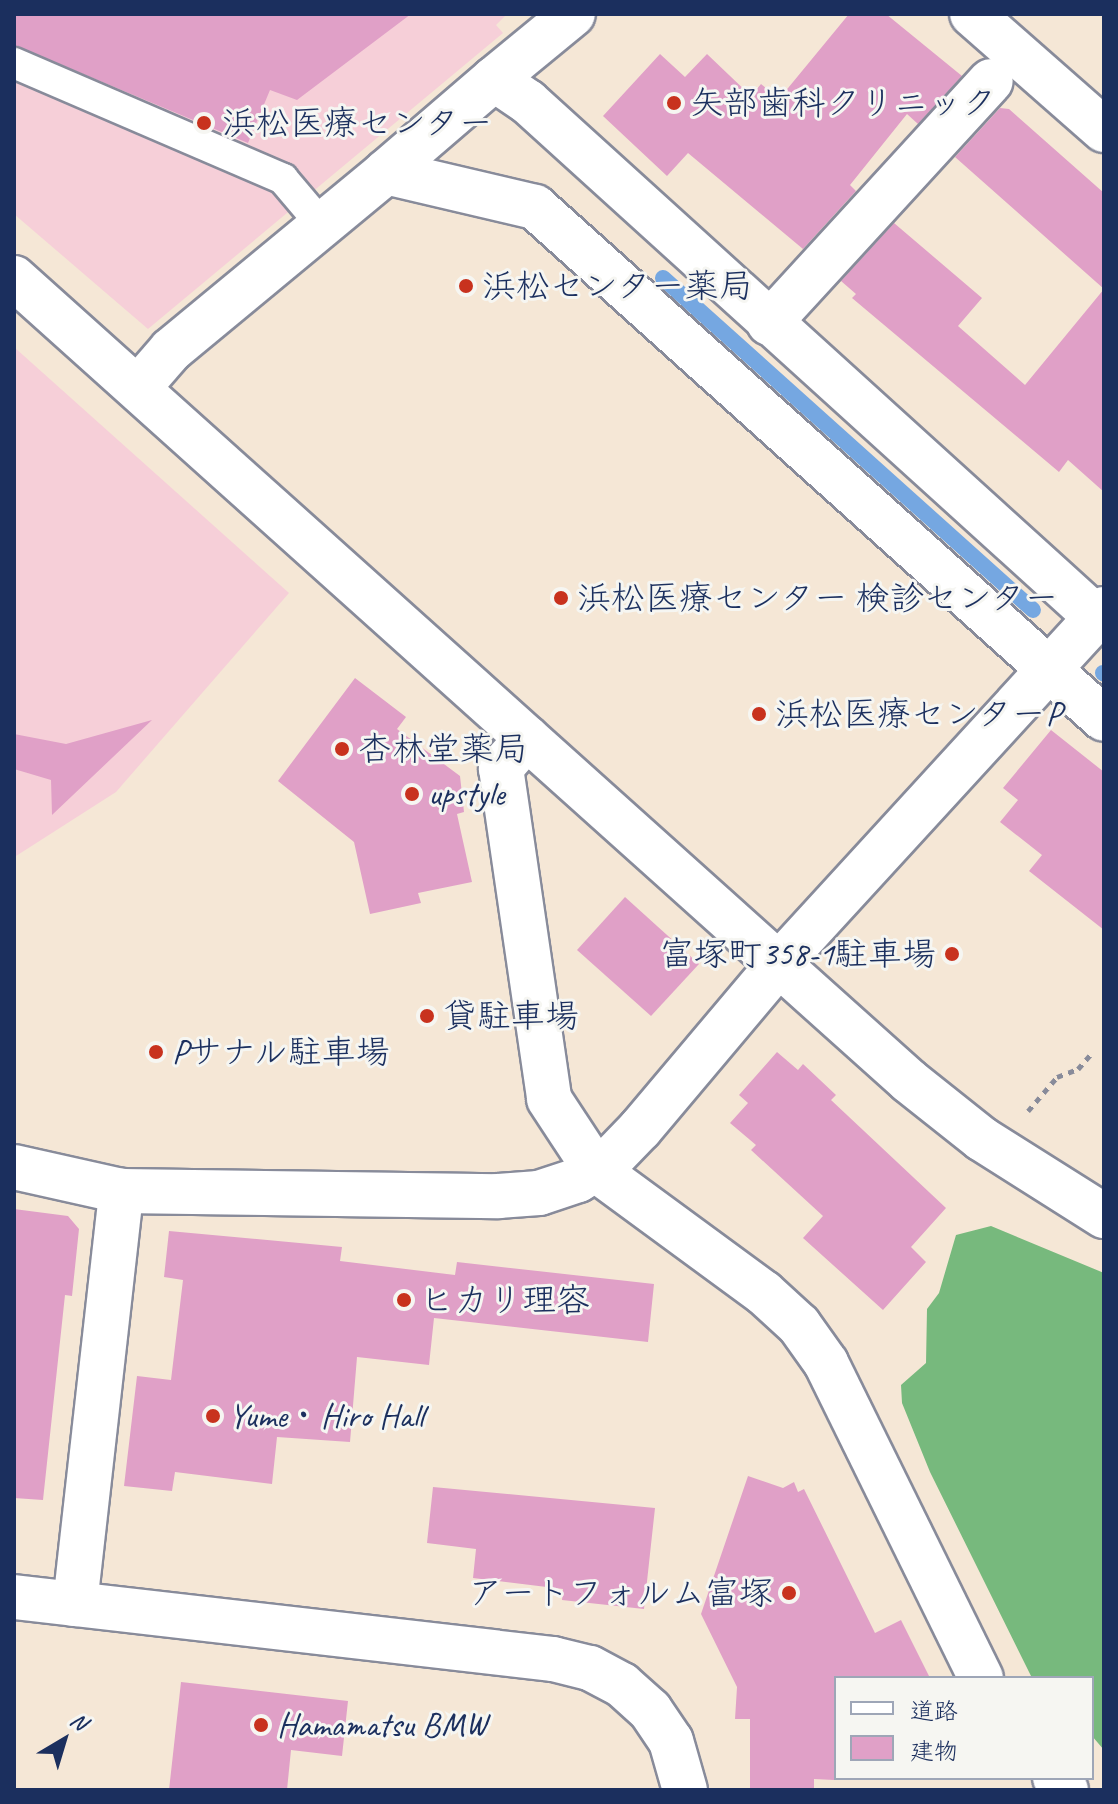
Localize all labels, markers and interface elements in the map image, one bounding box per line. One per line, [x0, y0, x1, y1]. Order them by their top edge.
place label: 矢部歯科クリニック [690, 83, 996, 123]
marker: 矢部歯科クリニック [665, 94, 683, 112]
place label: 浜松医療センター [222, 103, 494, 143]
marker: 浜松医療センター [193, 112, 215, 134]
place label: 浜松センター薬局 [482, 266, 754, 306]
marker: 浜松センター薬局 [457, 277, 475, 295]
place label: 浜松医療センター 検診センター [577, 578, 1061, 618]
marker: 浜松医療センター 検診センター [552, 589, 570, 607]
place label: 浜松医療センターP [775, 694, 1063, 734]
marker: 浜松医療センターP [750, 705, 768, 723]
place label: 杏林堂薬局 [358, 729, 528, 769]
marker: 杏林堂薬局 [333, 740, 351, 758]
place label: upstyle [428, 774, 505, 814]
marker: upstyle [403, 785, 421, 803]
place label: 富塚町358-1駐車場 [660, 934, 936, 974]
marker: 富塚町358-1駐車場 [943, 945, 961, 963]
place label: 貸駐車場 [443, 996, 579, 1036]
marker: 貸駐車場 [418, 1007, 436, 1025]
place label: Pサナル駐車場 [172, 1032, 392, 1072]
marker: Pサナル駐車場 [147, 1043, 165, 1061]
place label: ヒカリ理容 [420, 1280, 590, 1320]
marker: ヒカリ理容 [395, 1291, 413, 1309]
place label: Yume・Hiro Hall [229, 1396, 425, 1436]
marker: Yume・Hiro Hall [204, 1407, 222, 1425]
place label: アートフォルム富塚 [468, 1573, 773, 1613]
marker: アートフォルム富塚 [780, 1584, 798, 1602]
legend [834, 1676, 1094, 1780]
text: 道路 [910, 1696, 958, 1726]
north arrow [24, 1700, 104, 1780]
place label: Hamamatsu BMW [277, 1705, 487, 1745]
text: N [65, 1706, 93, 1736]
marker: Hamamatsu BMW [252, 1716, 270, 1734]
text: 建物 [910, 1736, 958, 1766]

